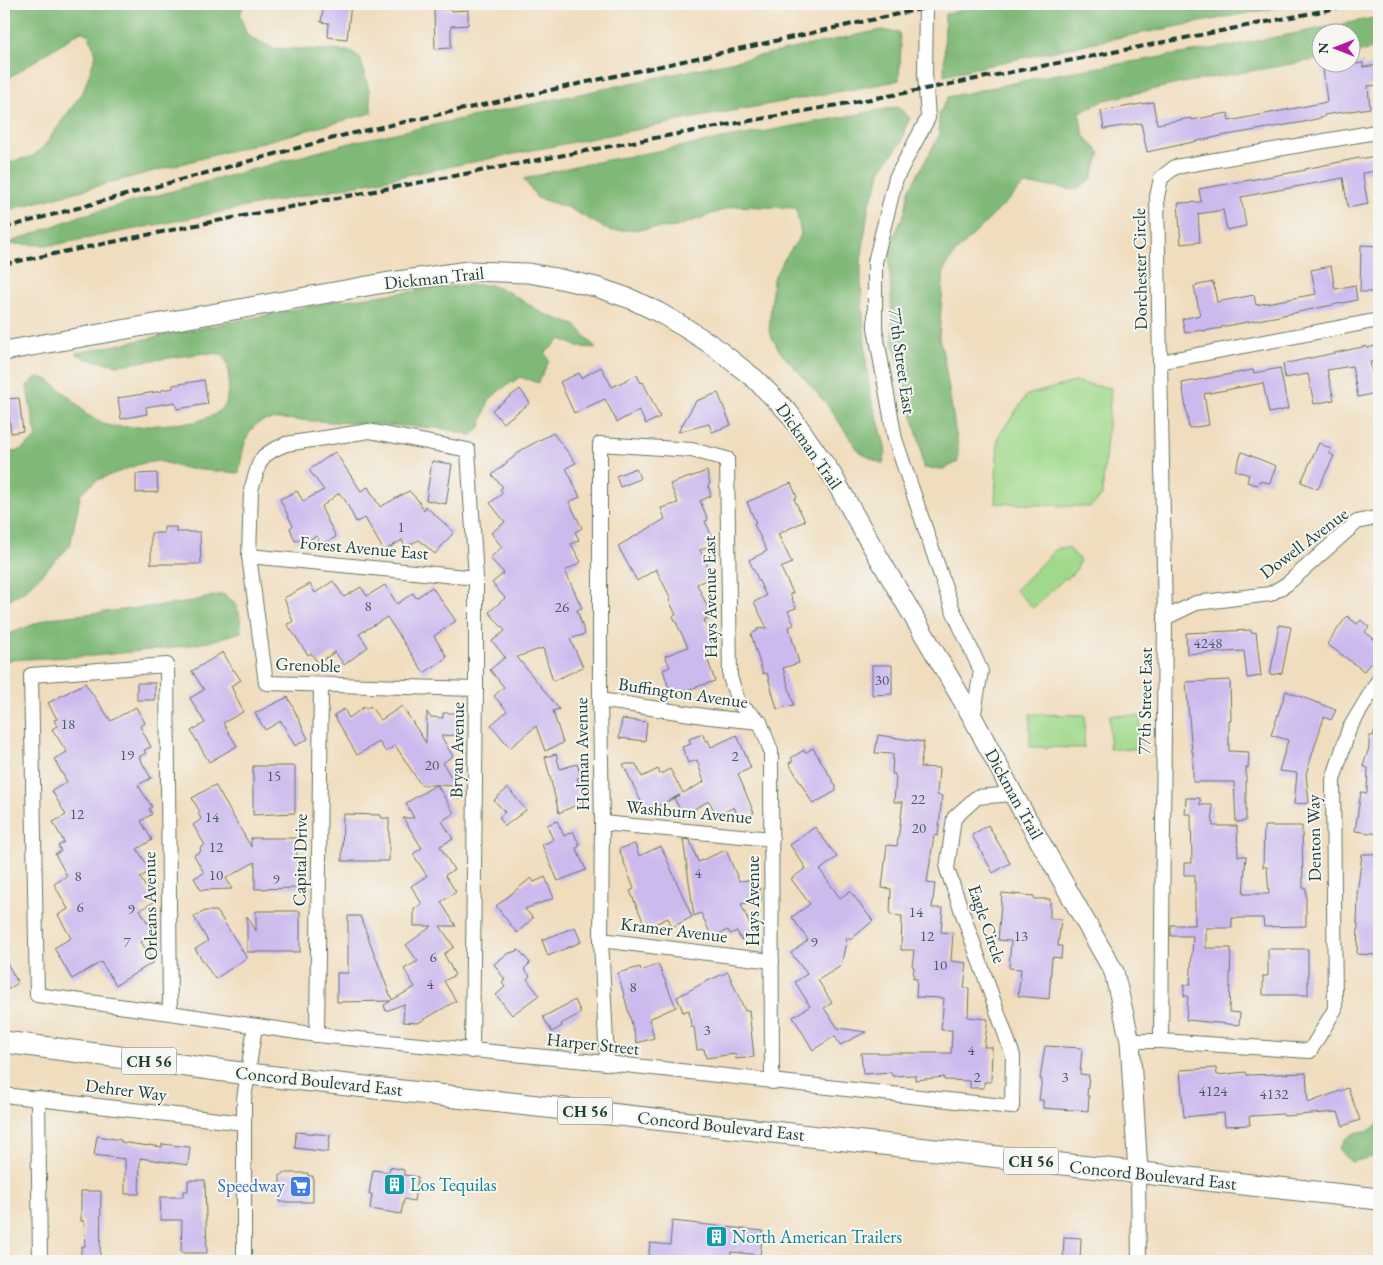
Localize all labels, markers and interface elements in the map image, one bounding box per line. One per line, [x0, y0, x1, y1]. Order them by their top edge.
north arrow [1310, 22, 1360, 72]
text: N [1314, 42, 1332, 54]
street label: Dorchester Circle [1127, 208, 1152, 330]
street label: Dickman Trail [383, 261, 485, 294]
street label: 77th Street East [884, 306, 921, 416]
street label: Dickman Trail [771, 398, 848, 493]
street label: Dowell Avenue [1255, 502, 1353, 583]
house number: 1 [397, 517, 405, 536]
street label: Forest Avenue East [299, 530, 430, 565]
street label: Hays Avenue East [697, 535, 722, 658]
house number: 8 [364, 596, 372, 615]
house number: 26 [555, 597, 569, 616]
house number: 4248 [1194, 633, 1222, 652]
street label: 77th Street East [1132, 647, 1157, 755]
street label: Grenoble [275, 652, 341, 677]
house number: 30 [875, 670, 889, 689]
street label: Buffington Avenue [617, 672, 749, 713]
street label: Holman Avenue [569, 697, 594, 811]
street label: Bryan Avenue [444, 702, 469, 798]
house number: 18 [61, 714, 75, 733]
street label: Dickman Trail [980, 744, 1049, 843]
house number: 19 [120, 745, 134, 764]
house number: 2 [731, 746, 739, 765]
house number: 20 [425, 755, 439, 774]
house number: 15 [267, 766, 281, 785]
house number: 22 [911, 789, 926, 808]
street label: Denton Way [1301, 794, 1326, 882]
street label: Washburn Avenue [625, 795, 753, 828]
house number: 12 [70, 804, 85, 823]
house number: 14 [205, 807, 220, 826]
street label: Capital Drive [287, 813, 312, 907]
house number: 20 [912, 818, 926, 837]
house number: 12 [209, 837, 224, 856]
street label: Orleans Avenue [137, 851, 162, 961]
street label: Hays Avenue [741, 856, 764, 946]
house number: 4 [694, 863, 702, 882]
house number: 10 [209, 865, 223, 884]
house number: 8 [74, 866, 82, 885]
house number: 9 [272, 869, 280, 888]
street label: Eagle Circle [963, 882, 1012, 966]
house number: 6 [76, 897, 84, 916]
house number: 9 [127, 899, 135, 918]
house number: 14 [909, 902, 924, 921]
street label: Kramer Avenue [619, 912, 729, 947]
house number: 12 [920, 926, 935, 945]
house number: 13 [1014, 926, 1028, 945]
house number: 7 [123, 932, 131, 951]
house number: 9 [810, 932, 818, 951]
house number: 6 [429, 947, 437, 966]
house number: 10 [933, 955, 947, 974]
house number: 4 [426, 974, 434, 993]
house number: 8 [629, 977, 637, 996]
house number: 3 [703, 1020, 711, 1039]
street label: Harper Street [545, 1027, 641, 1060]
house number: 4 [967, 1040, 975, 1059]
road number: CH 56 [122, 1048, 176, 1074]
street label: Concord Boulevard East [234, 1060, 404, 1101]
house number: 2 [973, 1067, 981, 1086]
house number: 3 [1061, 1067, 1069, 1086]
street label: Dehrer Way [84, 1073, 168, 1106]
house number: 4124 [1199, 1081, 1228, 1100]
house number: 4132 [1260, 1084, 1289, 1103]
road number: CH 56 [558, 1098, 612, 1124]
street label: Concord Boulevard East [636, 1105, 806, 1146]
road number: CH 56 [1004, 1148, 1058, 1174]
street label: Concord Boulevard East [1068, 1154, 1238, 1195]
building icon: Los Tequilas [382, 1173, 406, 1197]
place label: Los Tequilas [410, 1173, 497, 1196]
place label: Speedway [218, 1174, 285, 1197]
supermarket icon: Speedway [289, 1174, 313, 1198]
building icon: North American Trailers [704, 1225, 728, 1249]
place label: North American Trailers [732, 1225, 902, 1248]

